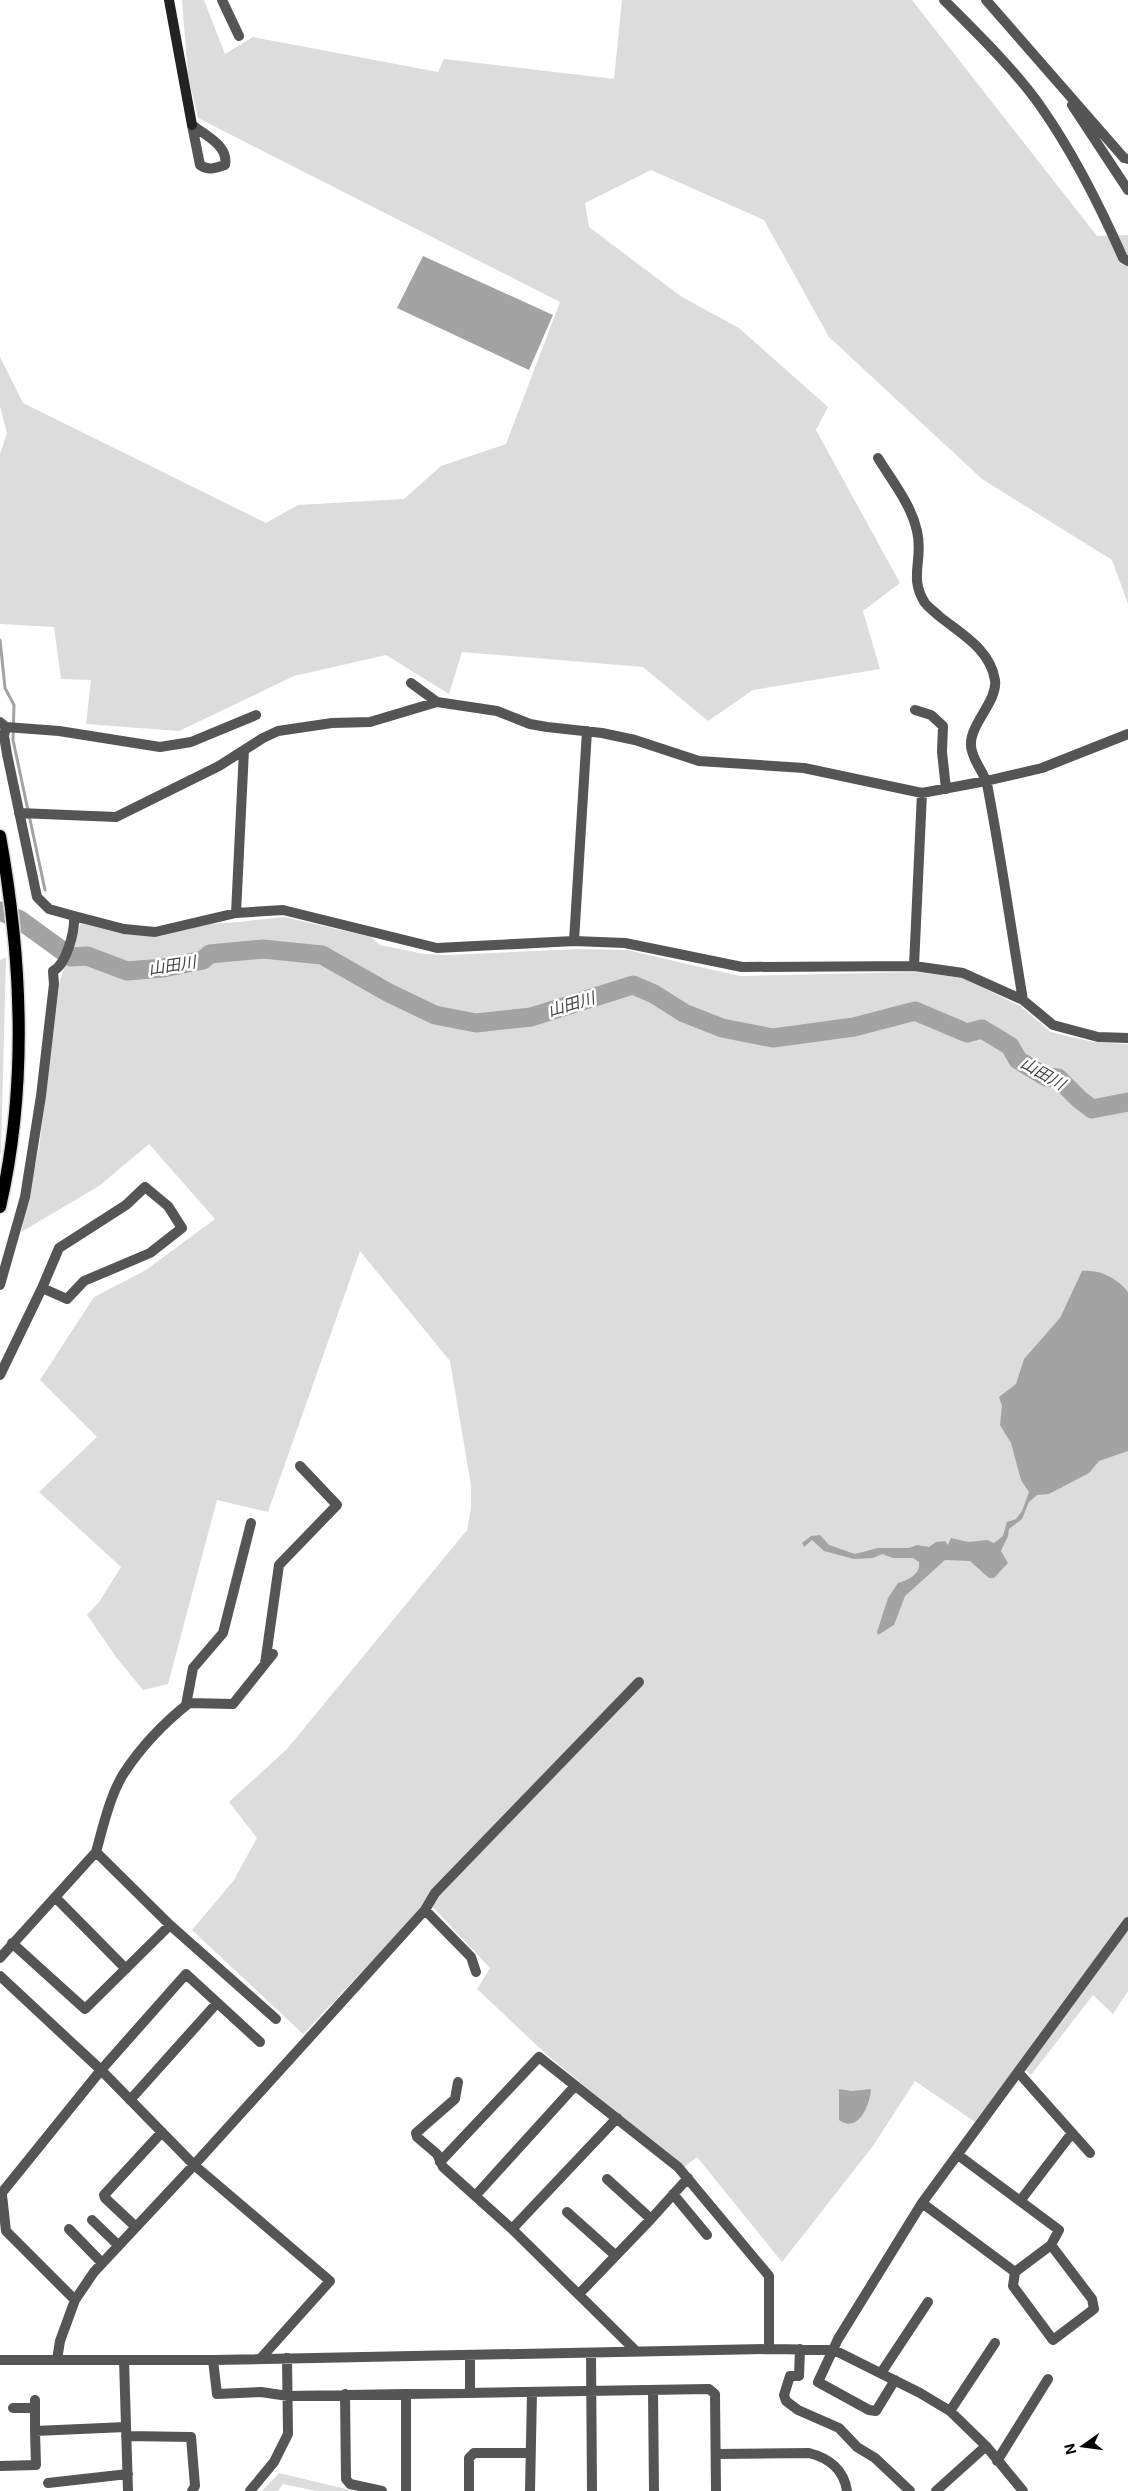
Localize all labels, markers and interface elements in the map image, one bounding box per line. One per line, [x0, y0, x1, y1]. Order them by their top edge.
water label: 山田川 [147, 951, 199, 979]
water label: 山田川 [545, 987, 599, 1021]
water label: 山田川 [1017, 1052, 1071, 1095]
north arrow [1058, 2421, 1108, 2471]
text: N [1060, 2442, 1079, 2456]

